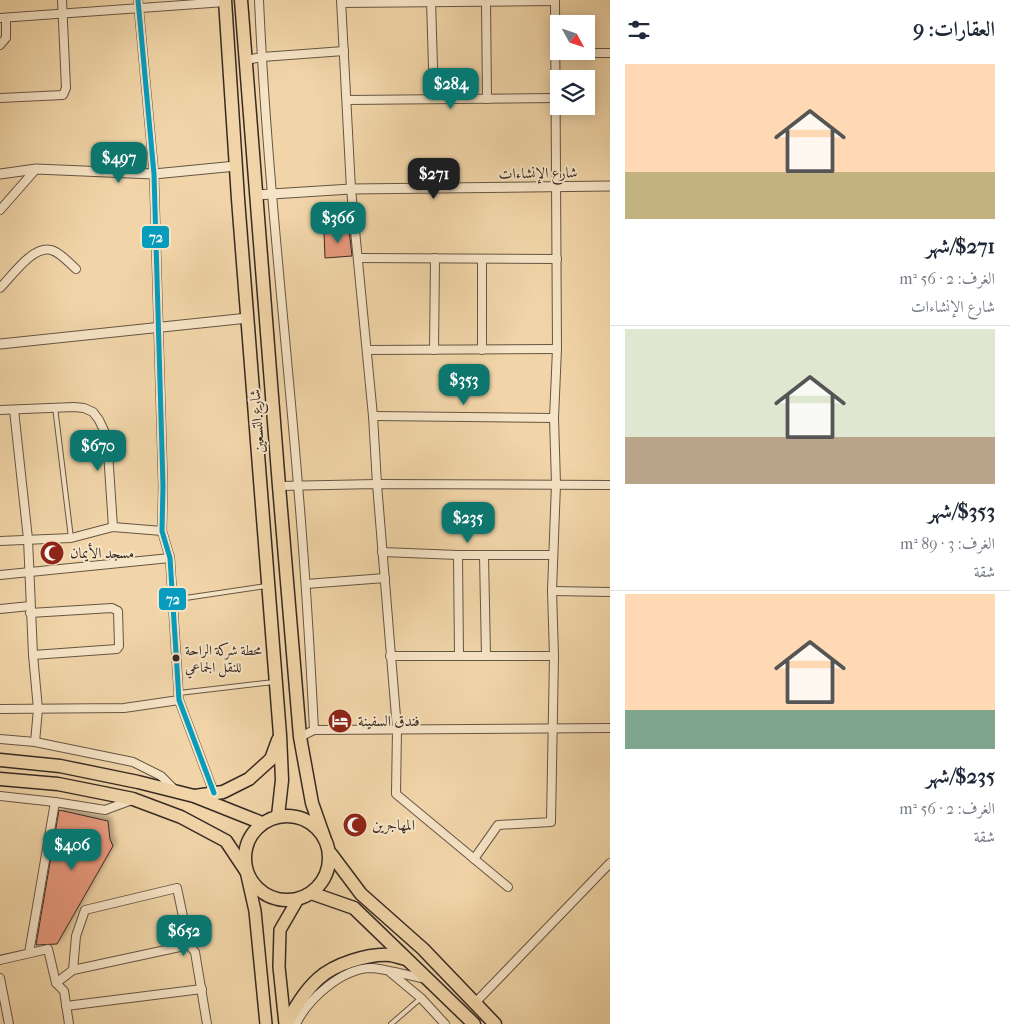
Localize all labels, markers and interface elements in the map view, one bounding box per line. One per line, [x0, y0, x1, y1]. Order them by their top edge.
north arrow [550, 15, 595, 60]
map controls [550, 15, 595, 115]
icon: filters [625, 16, 653, 44]
text: العقارات: 9 [913, 17, 995, 41]
pin: $284 [421, 68, 481, 110]
button: layers [550, 70, 595, 115]
text: $284 [434, 74, 468, 93]
icon: home [765, 96, 855, 186]
pin: $497 [89, 142, 149, 184]
text: $497 [102, 148, 136, 167]
pin: $271 [404, 158, 464, 200]
street label: شارع الإنشاءات [498, 163, 578, 187]
text: $271 [419, 164, 449, 183]
pin: $366 [308, 202, 368, 244]
text: $366 [322, 208, 354, 227]
line badge: 72 [141, 225, 170, 249]
text: 72 [148, 229, 163, 246]
text: $271/شهر [926, 234, 995, 258]
text: الغرف: 2 · 56 m² [899, 269, 995, 288]
text: شارع الإنشاءات [911, 297, 995, 316]
icon: home [765, 362, 855, 452]
pin: $353 [434, 364, 494, 406]
text: $353 [450, 370, 478, 389]
street label: شارع التسعين [246, 388, 272, 454]
pin: $670 [68, 430, 128, 472]
text: $670 [81, 436, 115, 455]
text: $353/شهر [928, 499, 995, 523]
pin: $235 [438, 502, 498, 544]
text: $235 [453, 508, 483, 527]
text: الغرف: 3 · 89 m² [900, 534, 995, 553]
mosque icon: مسجد الأيمان [39, 540, 65, 566]
place label: مسجد الأيمان [70, 542, 134, 562]
text: شقة [974, 562, 995, 581]
line badge: 72 [158, 587, 187, 611]
text: 72 [165, 591, 180, 608]
icon: home [765, 627, 855, 717]
place label: محطة شركة الراحة للنقل الجماعي [185, 642, 263, 679]
marker: محطة شركة الراحة للنقل الجماعي [171, 653, 181, 663]
hotel icon: فندق السفينة [327, 708, 353, 734]
place label: فندق السفينة [358, 712, 420, 730]
text: $235/شهر [926, 764, 995, 788]
text: الغرف: 2 · 56 m² [899, 799, 995, 818]
mosque icon: المهاجرين [342, 812, 368, 838]
place label: المهاجرين [372, 816, 415, 834]
text: شقة [974, 827, 995, 846]
pin: $406 [42, 828, 102, 871]
text: $406 [54, 835, 90, 854]
pin: $652 [154, 914, 214, 957]
text: $652 [168, 921, 200, 940]

